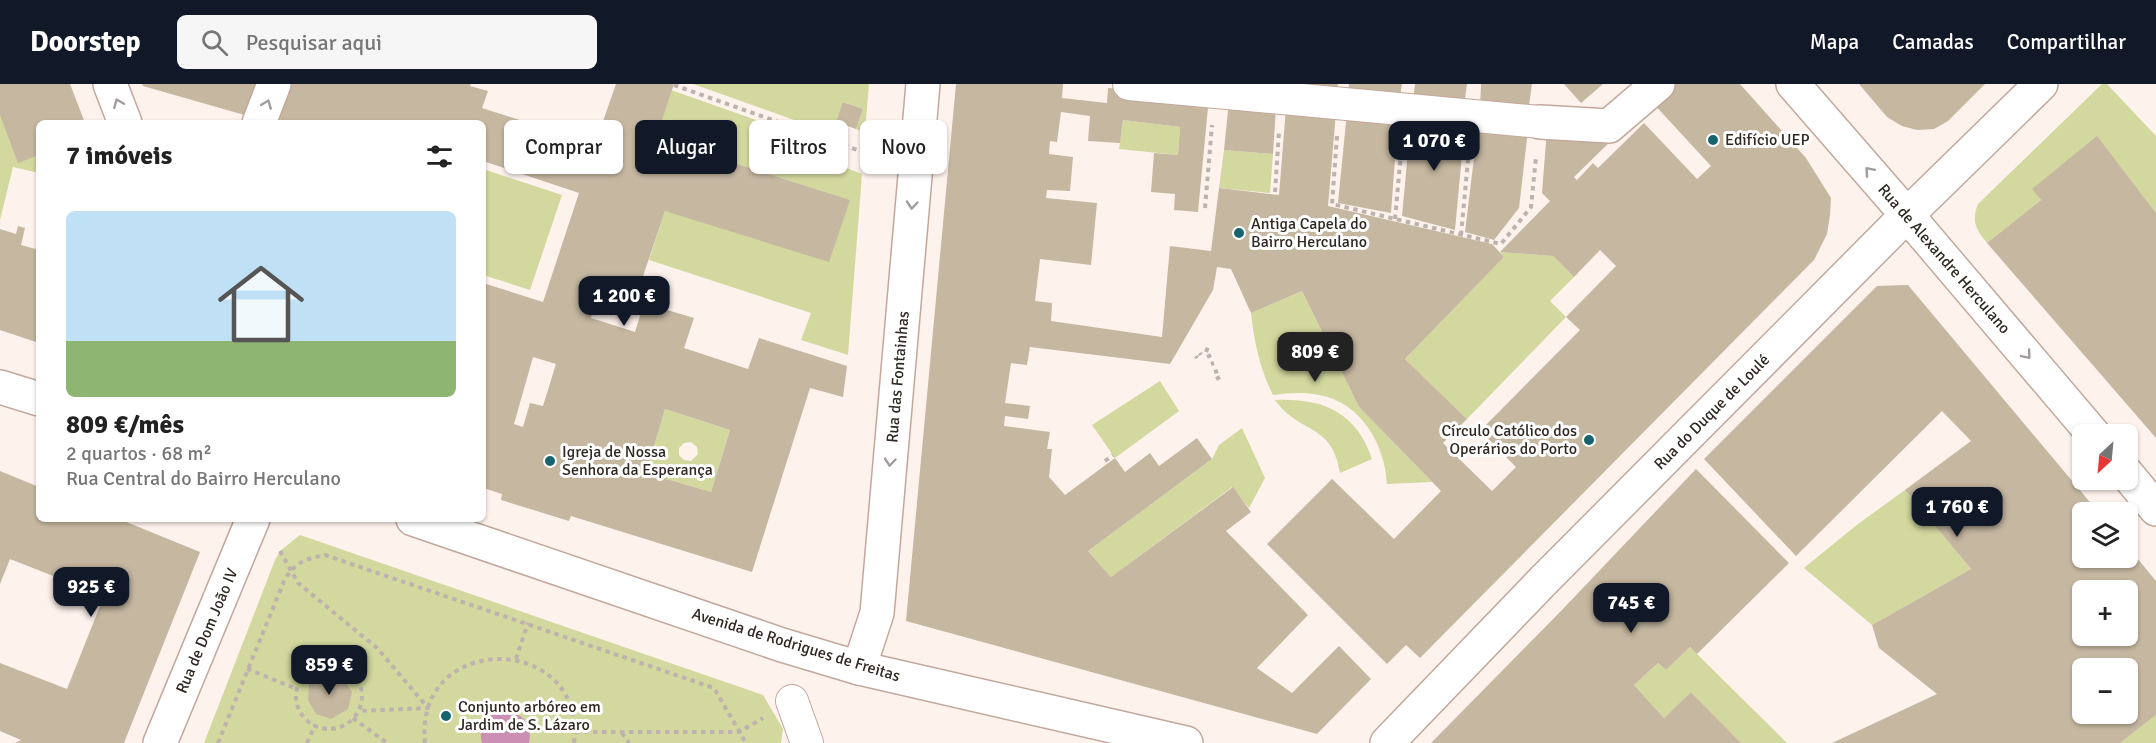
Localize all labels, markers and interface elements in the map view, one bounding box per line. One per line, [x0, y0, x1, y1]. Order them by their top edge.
search box [177, 15, 597, 69]
text: Doorstep [30, 25, 141, 59]
icon: search [198, 26, 231, 59]
text: Pesquisar aqui [246, 29, 382, 56]
text: Mapa [1810, 29, 1859, 55]
text: Camadas [1892, 29, 1974, 55]
text: Compartilhar [2007, 29, 2126, 55]
one-way arrow [113, 99, 125, 110]
one-way arrow [260, 99, 273, 109]
chip: Comprar [504, 120, 623, 174]
chip: Alugar [635, 120, 737, 174]
chip: Filtros [749, 120, 848, 174]
chip: Novo [860, 120, 947, 174]
pin: 1 070 € [1379, 121, 1489, 172]
text: 1 070 € [1403, 128, 1465, 153]
place label: Edifício UEP [1725, 130, 1810, 150]
marker: Edifício UEP [1706, 133, 1720, 147]
text: 7 imóveis [66, 140, 172, 172]
icon: filters [423, 140, 456, 173]
one-way arrow [1865, 167, 1876, 178]
street label: Rua de Alexandre Herculano [1873, 180, 2015, 338]
one-way arrow [906, 201, 919, 210]
place label: Antiga Capela do Bairro Herculano [1251, 214, 1367, 252]
marker: Antiga Capela do Bairro Herculano [1232, 226, 1246, 240]
icon: home [207, 250, 315, 358]
pin: 1 200 € [569, 276, 679, 327]
text: 1 200 € [593, 283, 655, 308]
street label: Rua das Fontainhas [882, 310, 914, 444]
pin: 809 € [1273, 332, 1357, 383]
text: 809 € [1291, 339, 1339, 364]
one-way arrow [2019, 348, 2030, 359]
street label: Rua do Duque de Loulé [1650, 350, 1774, 474]
text: 809 €/mês [66, 409, 184, 441]
place label: Círculo Católico dos Operários do Porto [1441, 421, 1577, 459]
north arrow [2072, 424, 2138, 490]
map controls [2072, 424, 2138, 724]
marker: Círculo Católico dos Operários do Porto [1582, 433, 1596, 447]
text: 2 quartos · 68 m² [66, 441, 212, 466]
place label: Igreja de Nossa Senhora da Esperança [562, 442, 713, 480]
marker: Igreja de Nossa Senhora da Esperança [543, 454, 557, 468]
one-way arrow [884, 458, 897, 467]
text: Rua Central do Bairro Herculano [66, 466, 341, 491]
pin: 1 760 € [1902, 487, 2012, 538]
text: 1 760 € [1926, 494, 1988, 519]
button: layers [2072, 502, 2138, 568]
street label: Rua de Dom João IV [172, 565, 242, 697]
pin: 925 € [49, 567, 133, 618]
text: 925 € [67, 574, 115, 599]
button: + [2072, 580, 2138, 646]
pin: 745 € [1589, 583, 1673, 634]
text: 745 € [1607, 590, 1655, 615]
street label: Avenida de Rodrigues de Freitas [689, 604, 903, 686]
pin: 859 € [287, 645, 371, 696]
text: 859 € [305, 652, 353, 677]
button: − [2072, 658, 2138, 724]
place label: Conjunto arbóreo em Jardim de S. Lázaro [458, 697, 601, 735]
marker: Conjunto arbóreo em Jardim de S. Lázaro [439, 709, 453, 723]

